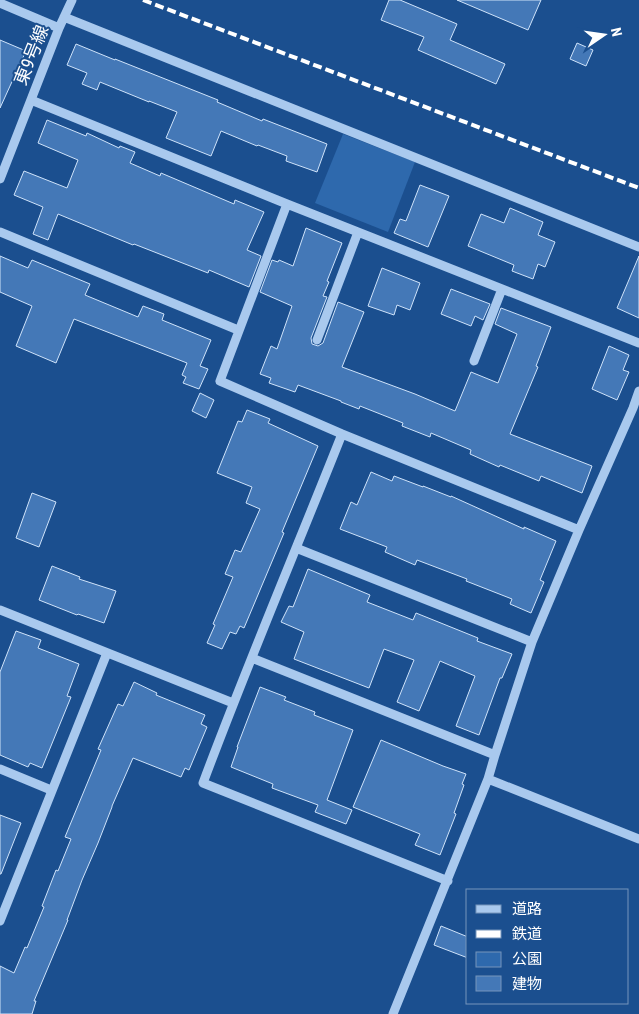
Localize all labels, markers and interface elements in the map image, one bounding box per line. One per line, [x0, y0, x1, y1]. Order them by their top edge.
north arrow [579, 10, 629, 60]
street label: 東9号線 [9, 22, 53, 88]
text: N [608, 26, 625, 38]
legend [466, 889, 629, 1004]
text: 道路 [512, 900, 542, 918]
text: 鉄道 [512, 925, 542, 943]
text: 公園 [512, 950, 542, 968]
text: 建物 [512, 975, 542, 993]

